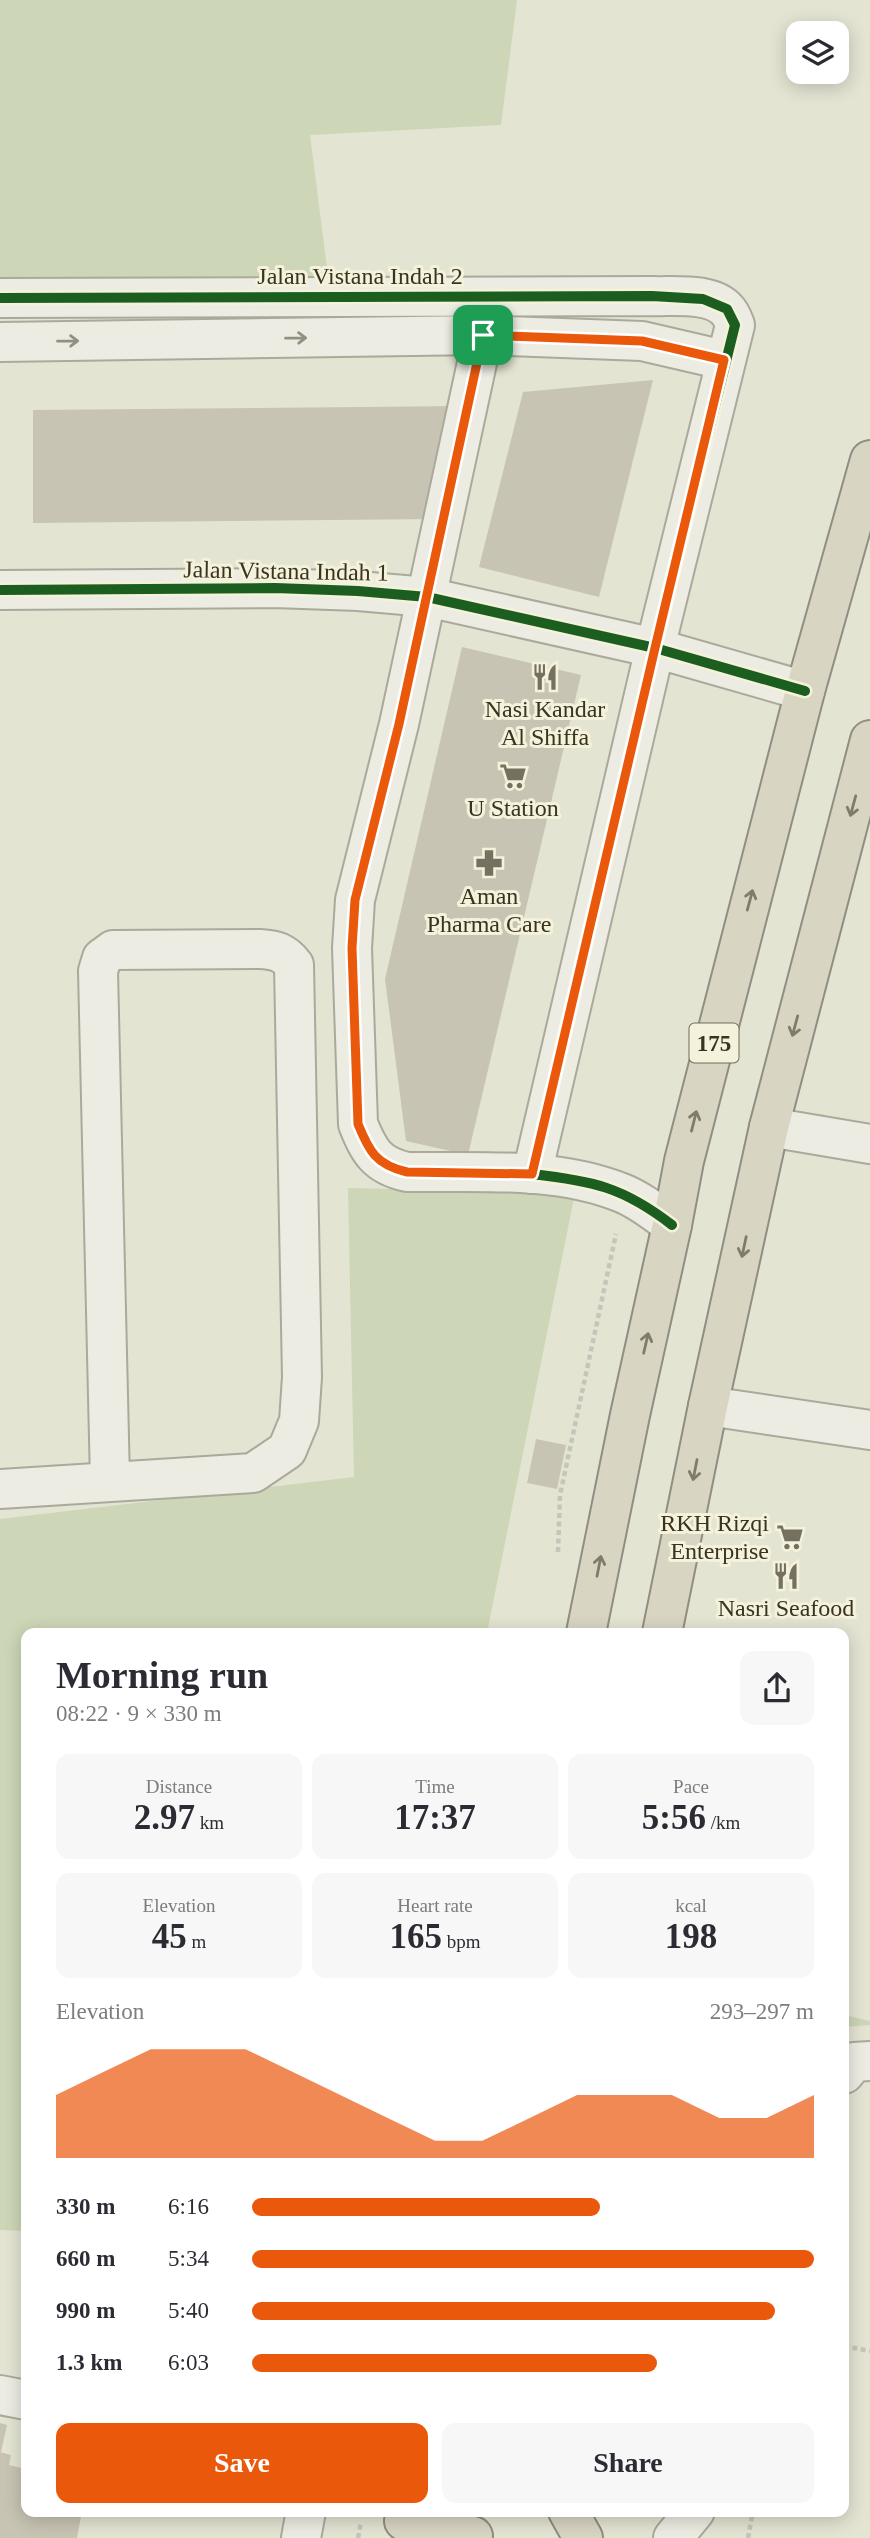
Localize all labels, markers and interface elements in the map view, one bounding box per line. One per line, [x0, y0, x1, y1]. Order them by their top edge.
map controls [786, 21, 849, 84]
button: layers [786, 21, 849, 84]
street label: Jalan Vistana Indah 2 [257, 263, 463, 289]
pin [453, 305, 513, 365]
icon: arrive [464, 316, 502, 354]
one-way arrow [284, 331, 307, 344]
one-way arrow [56, 334, 79, 348]
street label: Jalan Vistana Indah 1 [183, 556, 389, 586]
restaurant icon: Nasi Kandar Al Shiffa [530, 662, 560, 692]
place label: Nasi Kandar Al Shiffa [485, 696, 605, 750]
supermarket icon: U Station [498, 761, 528, 791]
one-way arrow [846, 794, 859, 817]
place label: U Station [467, 795, 559, 821]
pharmacy icon: Aman Pharma Care [474, 848, 504, 878]
place label: Aman Pharma Care [427, 883, 551, 937]
one-way arrow [744, 890, 757, 912]
one-way arrow [788, 1014, 801, 1037]
road number: 175 [690, 1024, 738, 1062]
one-way arrow [688, 1110, 701, 1133]
one-way arrow [736, 1235, 750, 1258]
one-way arrow [640, 1332, 653, 1355]
one-way arrow [688, 1458, 702, 1481]
place label: RKH Rizqi Enterprise [660, 1510, 769, 1564]
supermarket icon: RKH Rizqi Enterprise [775, 1522, 805, 1552]
one-way arrow [593, 1555, 607, 1578]
restaurant icon: Nasri Seafood [771, 1561, 801, 1591]
place label: Nasri Seafood [718, 1595, 854, 1621]
button: share [740, 1651, 814, 1725]
text: Morning run [56, 1654, 268, 1696]
text: 08:22 · 9 × 330 m [56, 1701, 222, 1726]
text: Distance [146, 1776, 212, 1797]
text: Time [415, 1776, 455, 1797]
text: Pace [673, 1776, 709, 1797]
text: 2.97 [134, 1798, 195, 1837]
text: 17:37 [394, 1798, 476, 1837]
text: 5:56 [642, 1798, 706, 1837]
text: km [195, 1812, 224, 1833]
text: /km [706, 1812, 740, 1833]
text: Elevation [143, 1895, 215, 1916]
text: Heart rate [397, 1895, 473, 1916]
text: kcal [675, 1895, 707, 1916]
text: 45 [152, 1917, 187, 1956]
text: 165 [389, 1917, 442, 1956]
text: 198 [665, 1917, 717, 1956]
text: m [187, 1931, 206, 1952]
text: bpm [442, 1931, 481, 1952]
text: Elevation [56, 1999, 144, 2024]
text: 293–297 m [710, 1999, 814, 2024]
text: 330 m [56, 2194, 115, 2219]
text: 6:16 [168, 2194, 209, 2219]
text: 660 m [56, 2246, 115, 2271]
text: 5:34 [168, 2246, 209, 2271]
text: 990 m [56, 2298, 115, 2323]
text: 5:40 [168, 2298, 209, 2323]
text: 1.3 km [56, 2350, 122, 2375]
text: 6:03 [168, 2350, 209, 2375]
button: Save [56, 2423, 428, 2503]
button: Share [442, 2423, 814, 2503]

